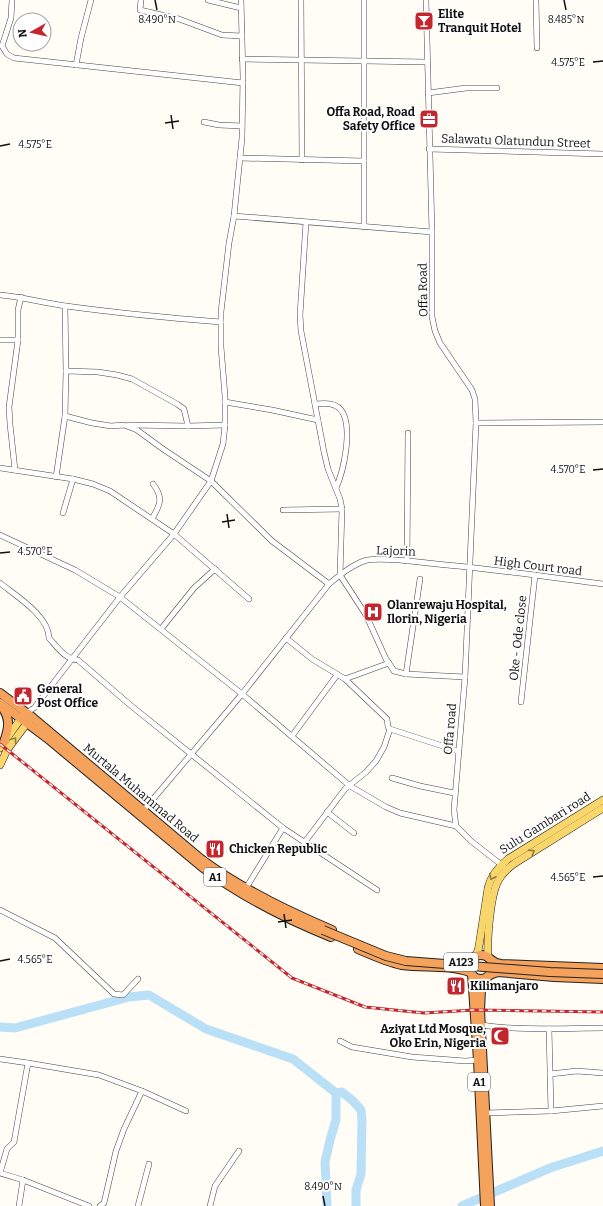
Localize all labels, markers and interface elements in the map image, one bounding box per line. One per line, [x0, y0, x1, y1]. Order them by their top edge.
place label: Elite Tranquit Hotel [438, 7, 522, 35]
bar icon: Elite Tranquit Hotel [413, 10, 435, 32]
north arrow [12, 12, 52, 52]
text: 8.490°N [138, 14, 176, 26]
text: 8.485°N [548, 14, 584, 26]
text: N [15, 28, 30, 38]
text: 4.575°E [551, 57, 585, 69]
place label: Offa Road, Road Safety Office [326, 105, 416, 133]
office icon: Offa Road, Road Safety Office [418, 108, 440, 130]
street label: Salawatu Olatundun Street [441, 131, 592, 151]
text: 4.575°E [18, 139, 52, 151]
street label: Offa Road [416, 263, 430, 317]
text: 4.570°E [551, 464, 585, 476]
street label: Lajorin [376, 543, 416, 559]
text: 4.570°E [18, 546, 52, 558]
street label: High Court road [493, 554, 583, 578]
street label: Oke - Ode close [507, 595, 529, 681]
place label: Olanrewaju Hospital, Ilorin, Nigeria [387, 598, 507, 626]
hospital icon: Olanrewaju Hospital, Ilorin, Nigeria [362, 601, 384, 623]
place label: General Post Office [37, 682, 98, 710]
public building icon: General Post Office [12, 685, 34, 707]
street label: Offa road [441, 703, 459, 755]
one-way arrow [9, 738, 16, 745]
street label: Murtala Muhammad Road [81, 741, 201, 845]
street label: Sulu Gambari road [497, 789, 593, 857]
restaurant icon: Chicken Republic [204, 838, 226, 860]
place label: Chicken Republic [229, 842, 327, 856]
one-way arrow [528, 849, 535, 857]
road number: A1 [204, 868, 226, 886]
text: 4.565°E [551, 872, 585, 884]
one-way arrow [489, 873, 497, 881]
road number: A123 [444, 953, 478, 971]
text: 4.565°E [18, 954, 52, 966]
restaurant icon: Kilimanjaro [445, 975, 467, 997]
place label: Kilimanjaro [470, 979, 538, 994]
place label: Aziyat Ltd Mosque, Oko Erin, Nigeria [380, 1022, 486, 1050]
mosque icon: Aziyat Ltd Mosque, Oko Erin, Nigeria [489, 1025, 511, 1047]
road number: A1 [468, 1073, 490, 1091]
text: 8.490°N [304, 1181, 342, 1193]

